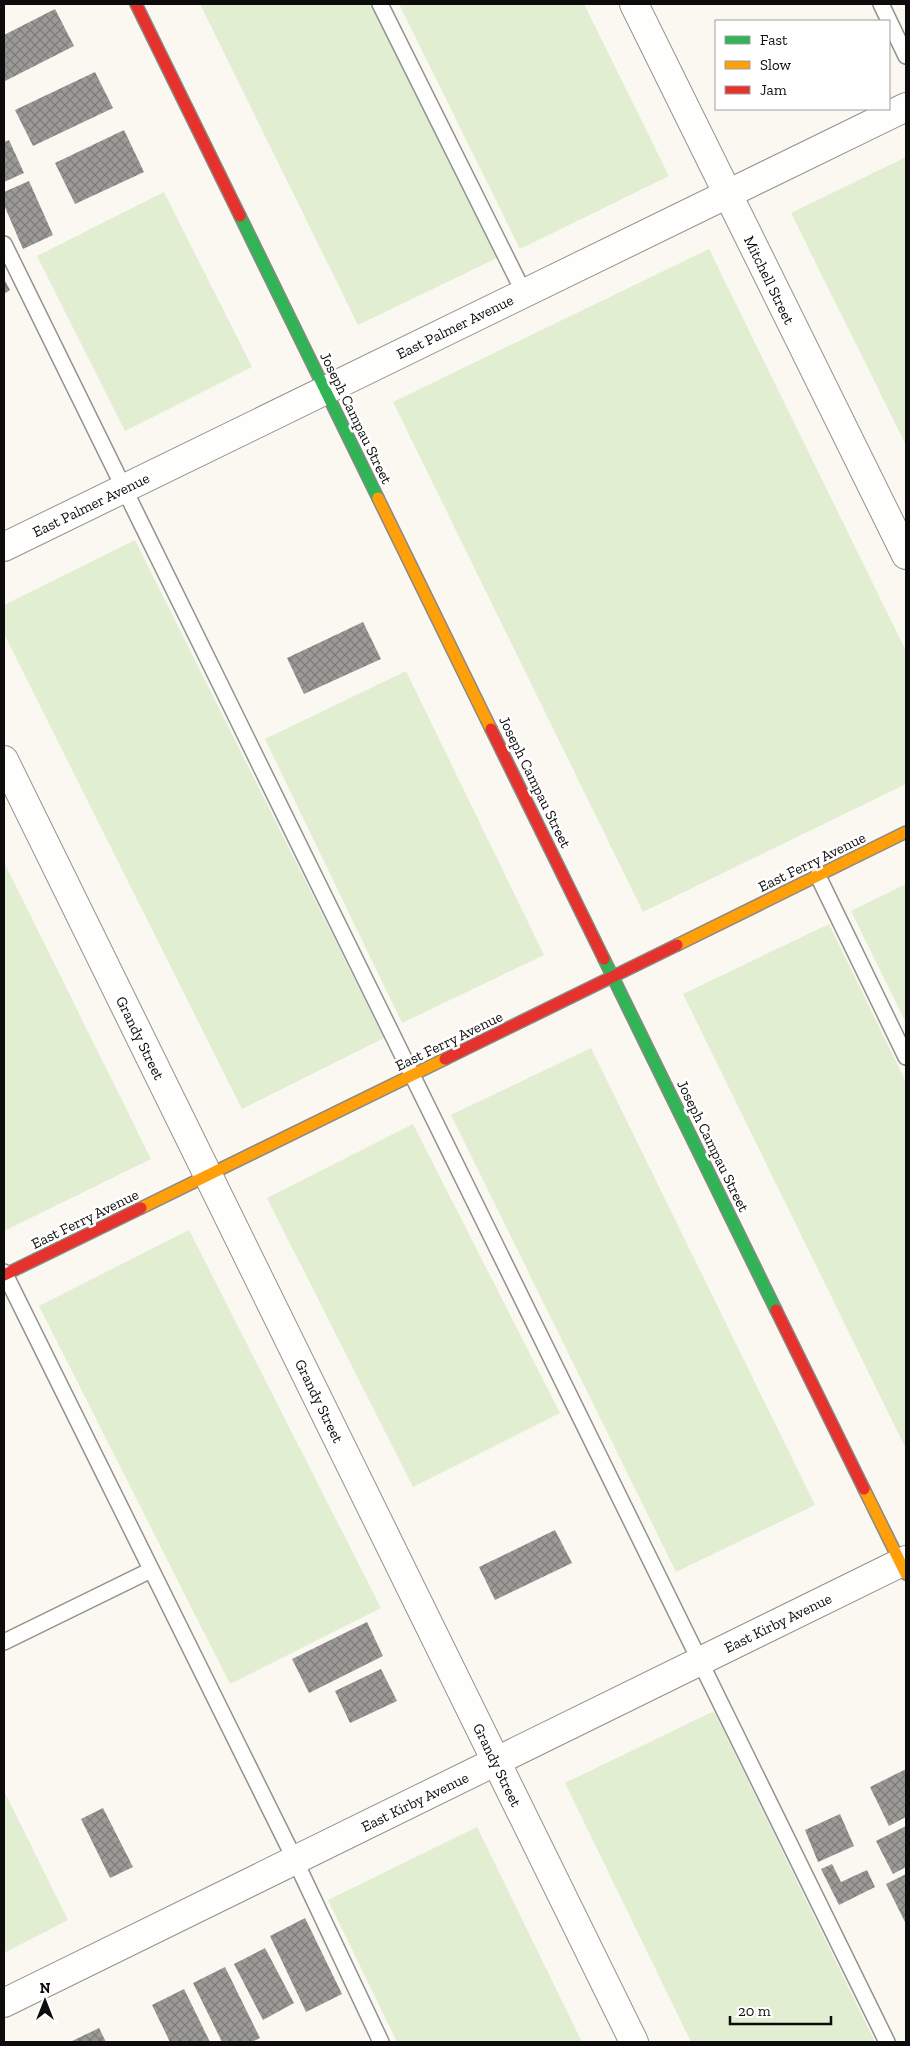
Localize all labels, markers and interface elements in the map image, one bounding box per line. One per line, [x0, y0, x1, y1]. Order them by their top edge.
legend [715, 20, 890, 110]
text: Fast [760, 31, 788, 49]
text: Slow [760, 56, 792, 74]
text: Jam [760, 81, 787, 99]
street label: Mitchell Street [740, 233, 798, 328]
street label: East Palmer Avenue [394, 291, 516, 363]
street label: Joseph Campau Street [316, 349, 396, 487]
street label: East Palmer Avenue [30, 469, 152, 541]
street label: Joseph Campau Street [495, 713, 575, 851]
street label: East Ferry Avenue [755, 828, 869, 896]
street label: Grandy Street [112, 993, 168, 1083]
street label: East Ferry Avenue [392, 1007, 506, 1075]
street label: Joseph Campau Street [673, 1077, 753, 1215]
street label: East Ferry Avenue [28, 1185, 142, 1253]
street label: Grandy Street [291, 1356, 347, 1446]
street label: East Kirby Avenue [721, 1589, 835, 1657]
street label: Grandy Street [469, 1720, 525, 1810]
street label: East Kirby Avenue [358, 1768, 472, 1836]
north arrow [20, 1976, 70, 2026]
text: N [40, 1980, 51, 1997]
scale bar [730, 1994, 831, 2026]
text: 20 m [738, 2002, 771, 2020]

